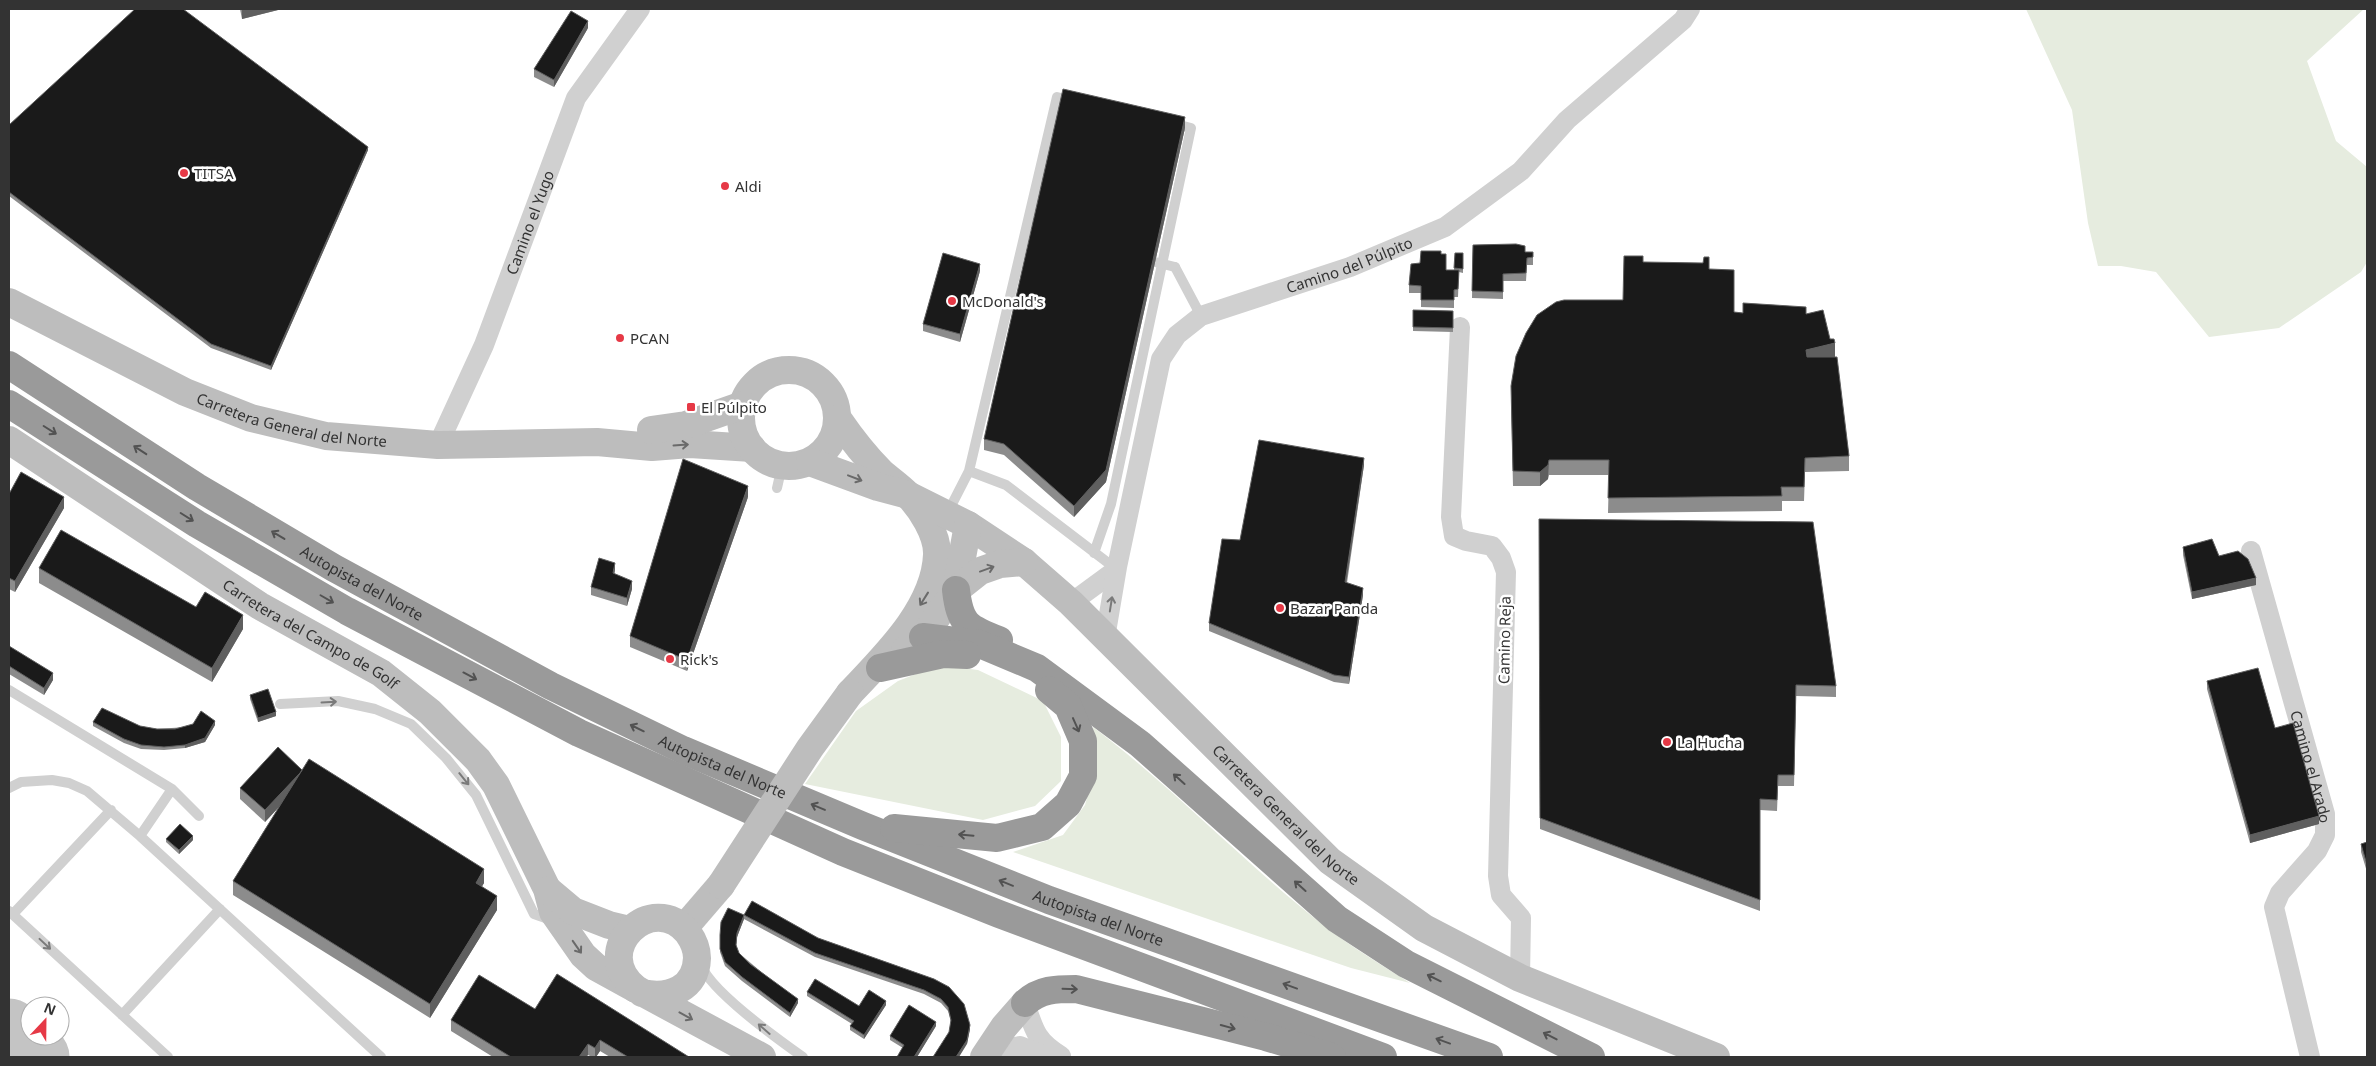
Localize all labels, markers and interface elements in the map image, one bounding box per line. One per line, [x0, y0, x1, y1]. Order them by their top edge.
place label: TITSA [194, 163, 234, 183]
marker: TITSA [178, 167, 190, 179]
street label: Camino el Yugo [501, 167, 558, 277]
place label: Aldi [735, 176, 762, 196]
marker: Aldi [719, 180, 731, 192]
street label: Camino del Púlpito [1284, 232, 1415, 297]
place label: McDonald's [962, 291, 1044, 311]
marker: McDonald's [946, 295, 958, 307]
place label: PCAN [630, 328, 670, 348]
marker: PCAN [614, 332, 626, 344]
street label: Carretera General del Norte [194, 388, 388, 451]
place label: El Púlpito [701, 397, 767, 417]
marker: El Púlpito [685, 401, 697, 413]
one-way arrow [42, 425, 56, 435]
one-way arrow [672, 440, 688, 449]
one-way arrow [133, 445, 147, 455]
one-way arrow [847, 474, 863, 483]
one-way arrow [180, 512, 194, 523]
one-way arrow [272, 530, 286, 540]
street label: Autopista del Norte [297, 541, 427, 625]
one-way arrow [979, 564, 994, 573]
street label: Carretera del Campo de Golf [219, 574, 404, 694]
one-way arrow [919, 592, 929, 606]
one-way arrow [320, 595, 334, 605]
one-way arrow [1106, 596, 1116, 612]
street label: Camino Reja [1493, 596, 1515, 684]
place label: Bazar Panda [1290, 598, 1378, 618]
marker: Bazar Panda [1274, 602, 1286, 614]
place label: Rick's [680, 649, 719, 669]
marker: Rick's [664, 653, 676, 665]
one-way arrow [463, 671, 478, 681]
one-way arrow [321, 697, 337, 706]
street label: Camino el Arado [2286, 708, 2335, 823]
one-way arrow [1072, 717, 1082, 732]
one-way arrow [630, 723, 645, 732]
street label: Autopista del Norte [655, 730, 790, 803]
place label: La Hucha [1677, 732, 1742, 752]
marker: La Hucha [1661, 736, 1673, 748]
street label: Carretera General del Norte [1208, 740, 1364, 889]
one-way arrow [458, 773, 469, 786]
one-way arrow [1172, 773, 1185, 784]
one-way arrow [811, 801, 826, 811]
one-way arrow [958, 830, 974, 840]
one-way arrow [998, 877, 1013, 886]
one-way arrow [1294, 881, 1307, 892]
street label: Autopista del Norte [1030, 885, 1167, 950]
one-way arrow [38, 938, 51, 950]
one-way arrow [572, 940, 582, 954]
one-way arrow [1426, 973, 1441, 983]
one-way arrow [1283, 981, 1298, 990]
one-way arrow [1062, 985, 1078, 994]
north arrow [20, 996, 70, 1046]
text: N [41, 998, 59, 1019]
one-way arrow [678, 1011, 692, 1021]
one-way arrow [758, 1023, 771, 1034]
one-way arrow [1220, 1023, 1236, 1032]
one-way arrow [1543, 1031, 1558, 1040]
one-way arrow [1436, 1036, 1451, 1045]

